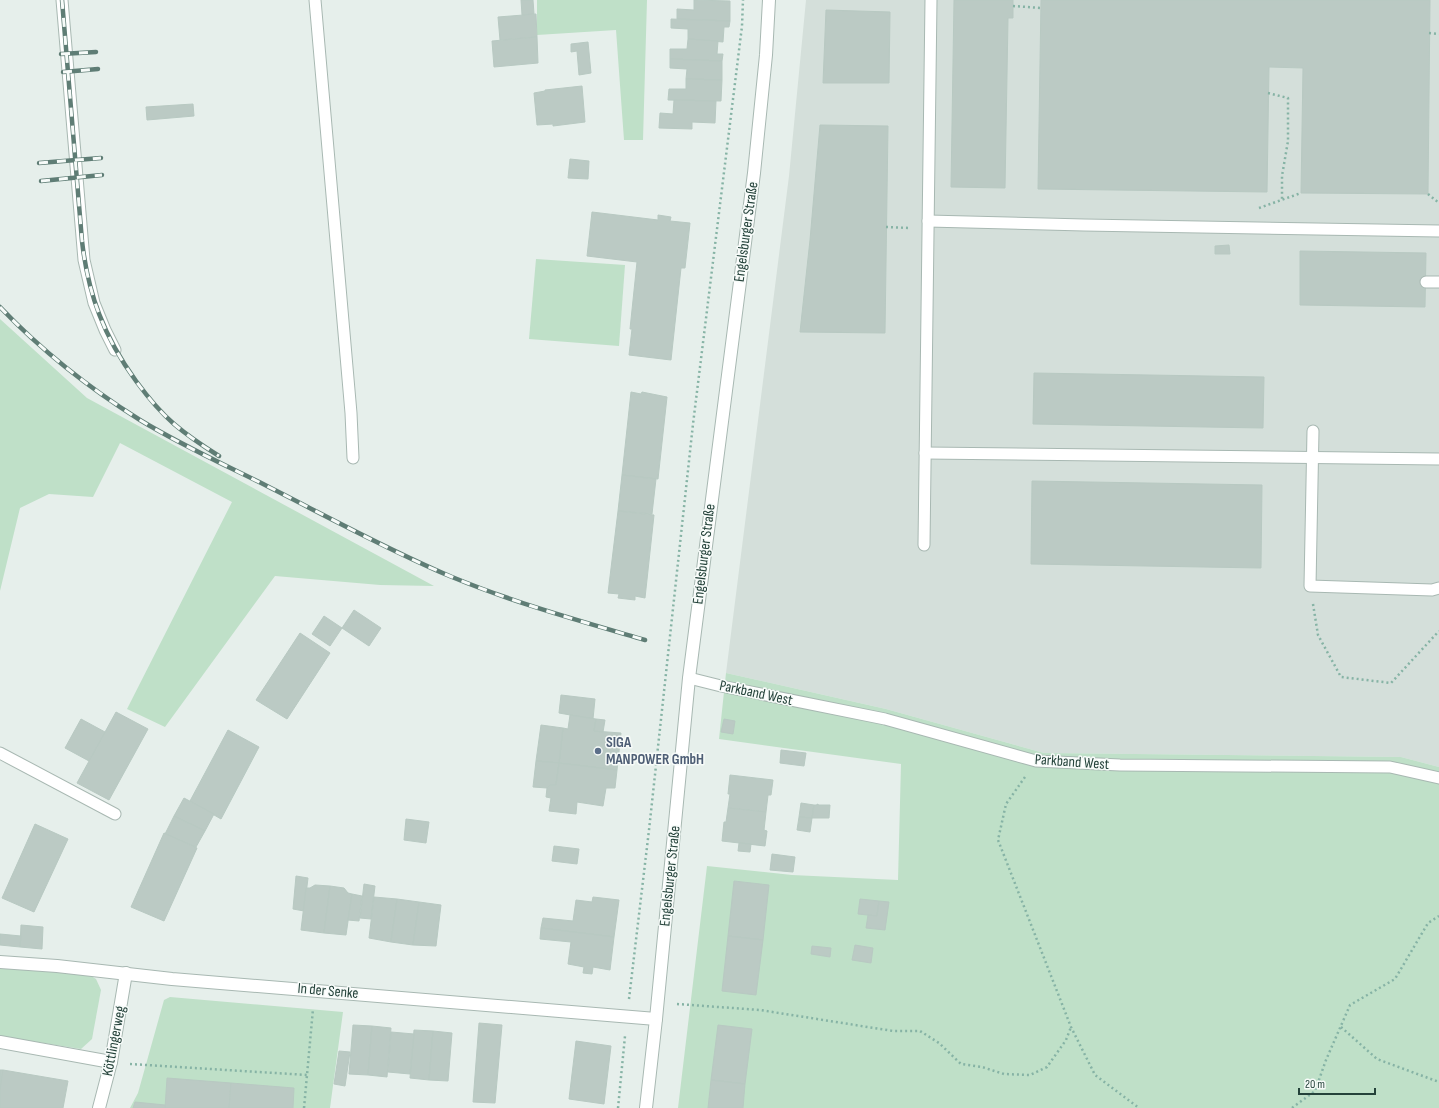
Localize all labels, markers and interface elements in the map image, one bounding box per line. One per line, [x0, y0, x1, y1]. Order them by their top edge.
street label: Engelsburger Straße [730, 181, 762, 283]
street label: Engelsburger Straße [688, 503, 720, 605]
street label: Parkband West [718, 676, 795, 710]
place label: SIGA MANPOWER GmbH [606, 733, 704, 769]
marker: SIGA MANPOWER GmbH [593, 746, 603, 756]
street label: Parkband West [1034, 750, 1110, 774]
street label: Engelsburger Straße [655, 825, 685, 927]
street label: In der Senke [297, 979, 359, 1003]
street label: Köttlingerweg [98, 1004, 130, 1078]
scale bar [1299, 1070, 1375, 1096]
text: 20 m [1305, 1077, 1325, 1092]

